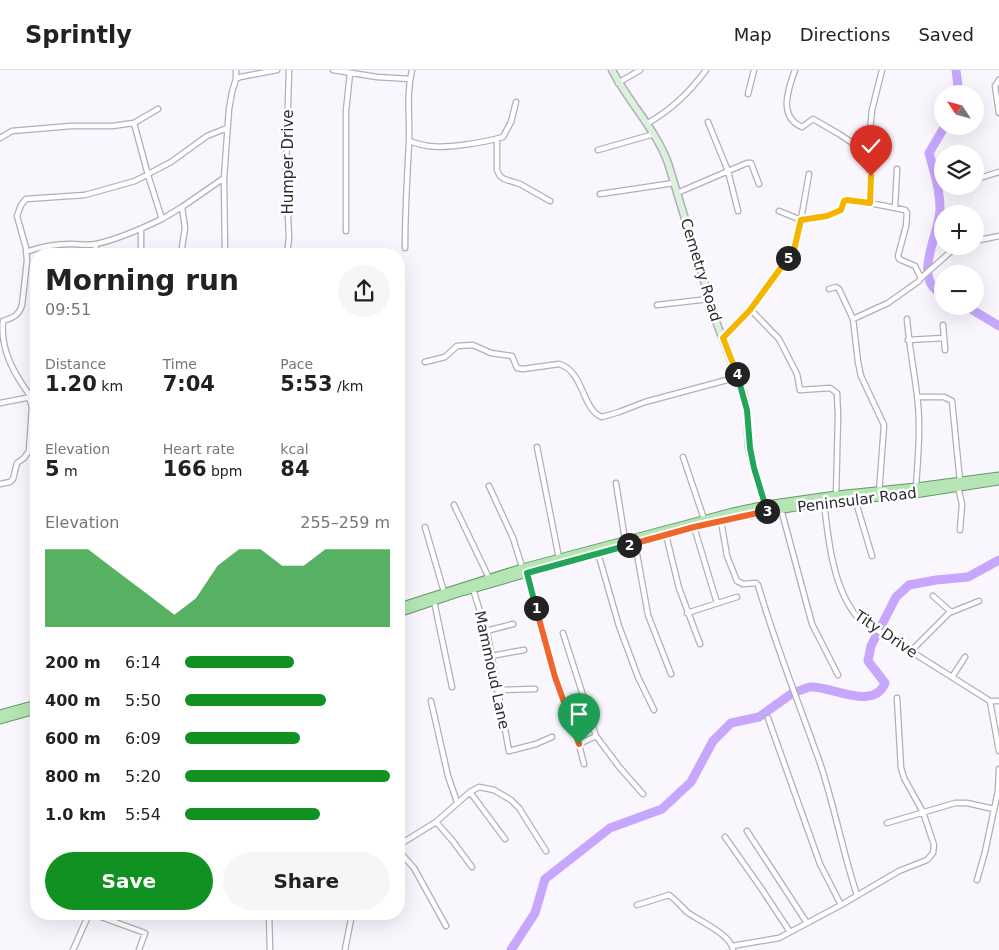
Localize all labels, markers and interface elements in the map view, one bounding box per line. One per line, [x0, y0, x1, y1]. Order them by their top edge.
text: Sprintly [25, 21, 132, 49]
text: Map [734, 24, 772, 45]
text: Directions [800, 24, 890, 45]
text: Saved [918, 24, 974, 45]
north arrow [934, 85, 984, 135]
map controls [934, 85, 984, 315]
street label: Humper Drive [279, 109, 297, 215]
pin [850, 125, 892, 176]
icon: check [857, 132, 885, 160]
button: layers [934, 145, 984, 195]
button: + [934, 205, 984, 255]
street label: Cemetry Road [677, 216, 725, 324]
pin: 5 [776, 246, 800, 270]
text: 5 [784, 250, 793, 266]
text: Morning run [45, 264, 239, 297]
button: share [338, 265, 390, 317]
button: − [934, 265, 984, 315]
text: 09:51 [45, 300, 91, 319]
text: Distance [45, 356, 106, 372]
text: Time [163, 356, 197, 372]
text: Pace [280, 356, 313, 372]
pin: 4 [724, 362, 750, 386]
text: 4 [733, 366, 742, 382]
text: 1.20 [45, 372, 97, 396]
text: 7:04 [163, 372, 215, 396]
text: 5:53 [280, 372, 333, 396]
text: km [97, 378, 123, 394]
text: /km [333, 378, 363, 394]
text: Elevation [45, 441, 110, 457]
text: Heart rate [163, 441, 235, 457]
text: kcal [280, 441, 309, 457]
text: 5 [45, 457, 60, 481]
text: 166 [163, 457, 207, 481]
text: 84 [280, 457, 310, 481]
text: m [60, 463, 78, 479]
text: bpm [207, 463, 242, 479]
street label: Peninsular Road [796, 484, 918, 516]
pin: 3 [754, 498, 780, 524]
text: 3 [763, 503, 772, 519]
text: Elevation [45, 513, 119, 532]
text: 255–259 m [300, 513, 390, 532]
pin: 2 [616, 532, 642, 558]
text: 2 [625, 537, 634, 553]
pin: 1 [524, 596, 548, 620]
text: 1 [532, 600, 541, 616]
street label: Tity Drive [850, 606, 921, 662]
street label: Mammoud Lane [471, 609, 513, 731]
text: 200 m [45, 653, 101, 672]
text: 6:14 [125, 653, 161, 672]
text: 400 m [45, 691, 101, 710]
text: 5:50 [125, 691, 161, 710]
pin [558, 693, 600, 744]
icon: arrive [565, 700, 593, 728]
text: 600 m [45, 729, 101, 748]
text: 6:09 [125, 729, 161, 748]
text: 800 m [45, 767, 101, 786]
text: 5:20 [125, 767, 161, 786]
text: 1.0 km [45, 805, 106, 824]
text: 5:54 [125, 805, 161, 824]
button: Save [45, 852, 213, 910]
button: Share [223, 852, 390, 910]

